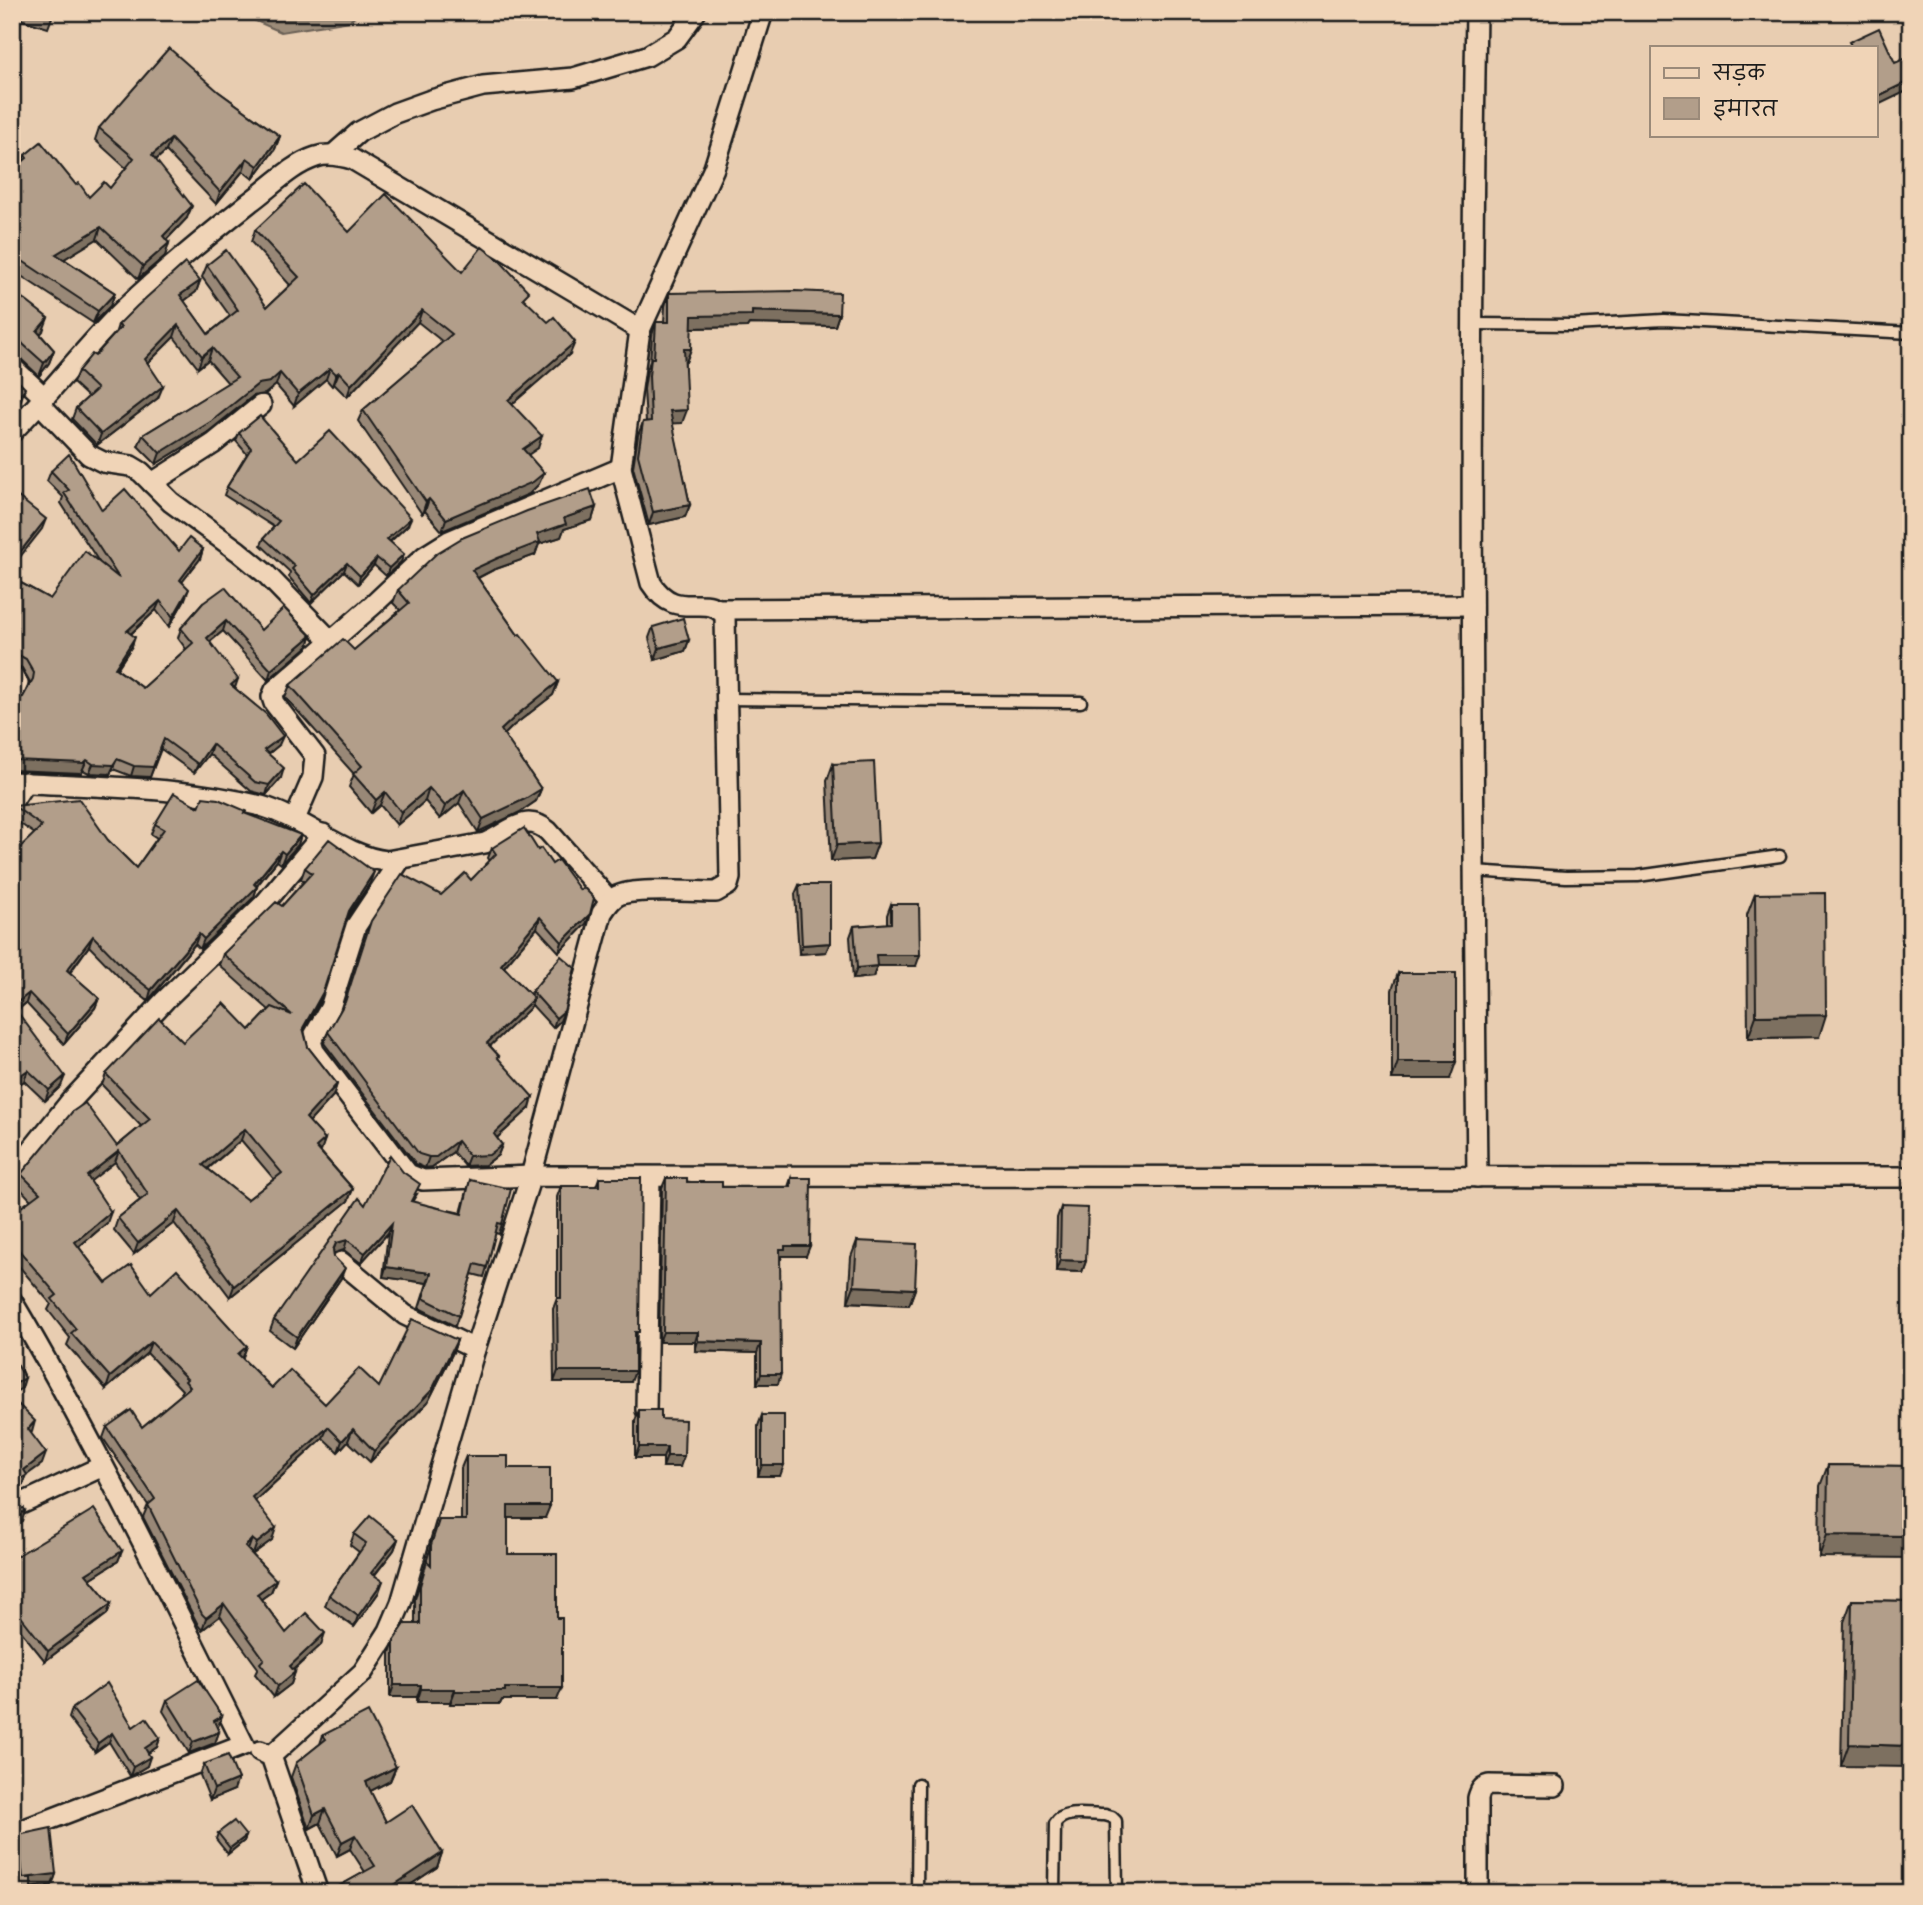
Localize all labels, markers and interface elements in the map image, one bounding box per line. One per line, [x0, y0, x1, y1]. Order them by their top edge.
legend [1650, 46, 1878, 136]
text: सड़क [1712, 54, 1766, 92]
text: इमारत [1713, 90, 1779, 128]

